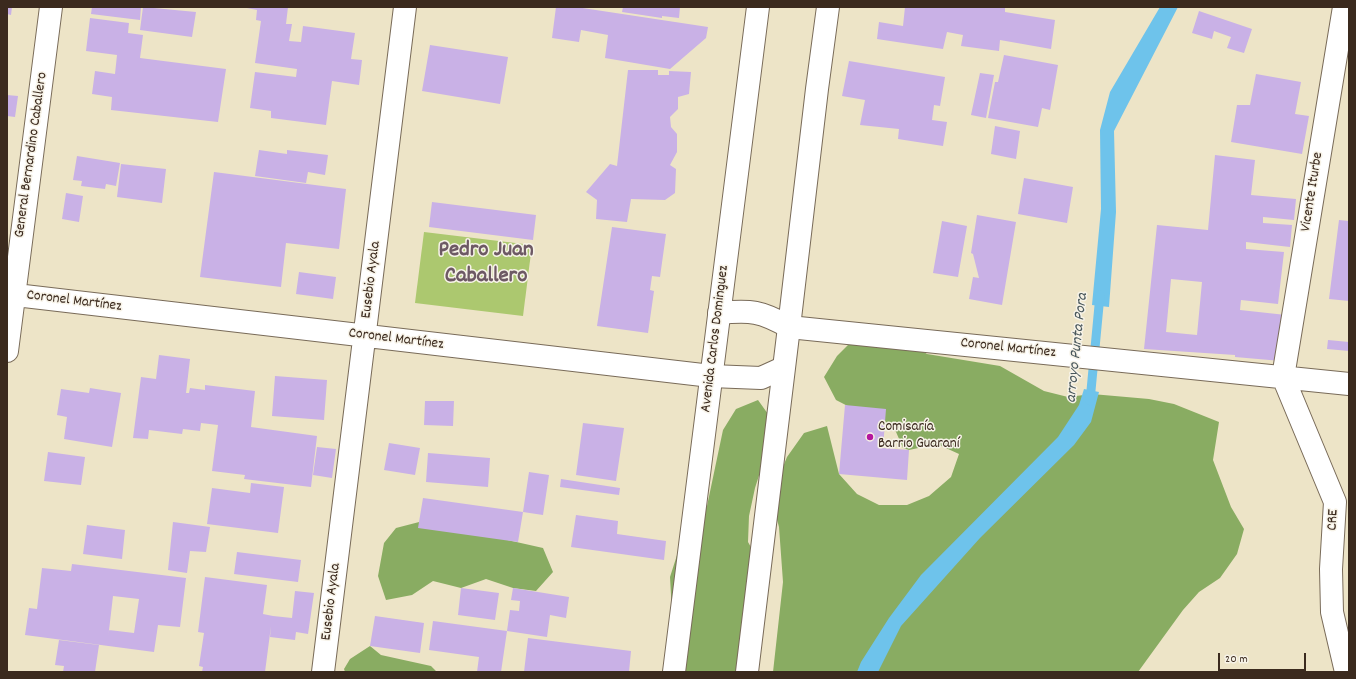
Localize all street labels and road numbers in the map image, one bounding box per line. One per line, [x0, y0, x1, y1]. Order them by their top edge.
street label: General Bernardino Caballero [11, 71, 53, 239]
street label: Vicente Iturbe [1298, 151, 1328, 233]
street label: Eusebio Ayala [358, 240, 386, 320]
street label: Avenida Carlos Dominguez [698, 264, 734, 414]
street label: Coronel Martínez [25, 287, 123, 317]
street label: Coronel Martínez [347, 325, 445, 355]
street label: Coronel Martínez [959, 335, 1057, 363]
street label: CRE [1324, 509, 1344, 531]
street label: Eusebio Ayala [318, 562, 346, 642]

